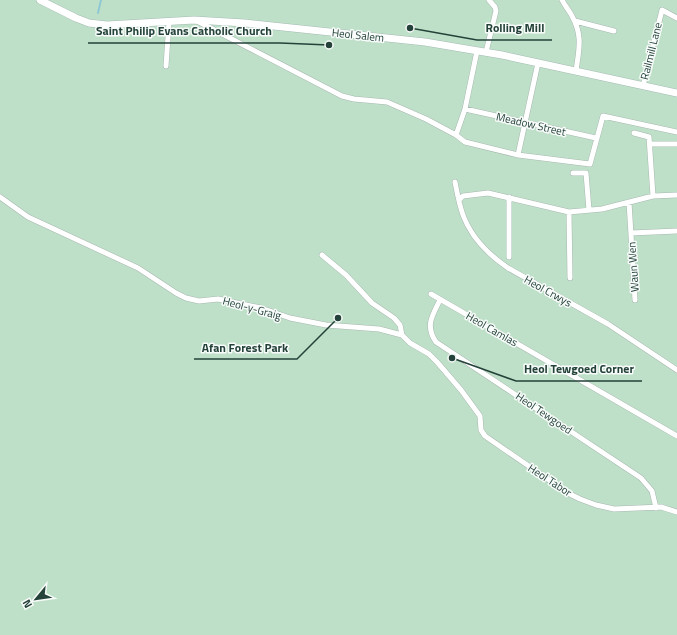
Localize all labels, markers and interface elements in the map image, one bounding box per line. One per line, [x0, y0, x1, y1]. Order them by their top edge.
callout: Rolling Mill [477, 16, 552, 40]
text: Rolling Mill [486, 18, 544, 37]
callout: Saint Philip Evans Catholic Church [88, 19, 280, 43]
street label: Railmill Lane [636, 20, 666, 81]
text: Saint Philip Evans Catholic Church [96, 21, 272, 40]
street label: Heol Salem [331, 24, 385, 46]
street label: Meadow Street [495, 108, 568, 140]
street label: Waun Wen [623, 241, 643, 293]
street label: Heol Crwys [521, 271, 575, 311]
street label: Heol-y-Graig [221, 292, 283, 324]
street label: Heol Camlas [463, 308, 521, 350]
callout: Afan Forest Park [194, 335, 297, 359]
text: Afan Forest Park [202, 338, 289, 357]
callout: Heol Tewgoed Corner [516, 357, 642, 381]
text: Heol Tewgoed Corner [524, 359, 634, 378]
street label: Heol Tewgoed [513, 388, 576, 438]
street label: Heol Tabor [525, 460, 575, 500]
north arrow [16, 579, 56, 619]
text: N [18, 597, 36, 611]

